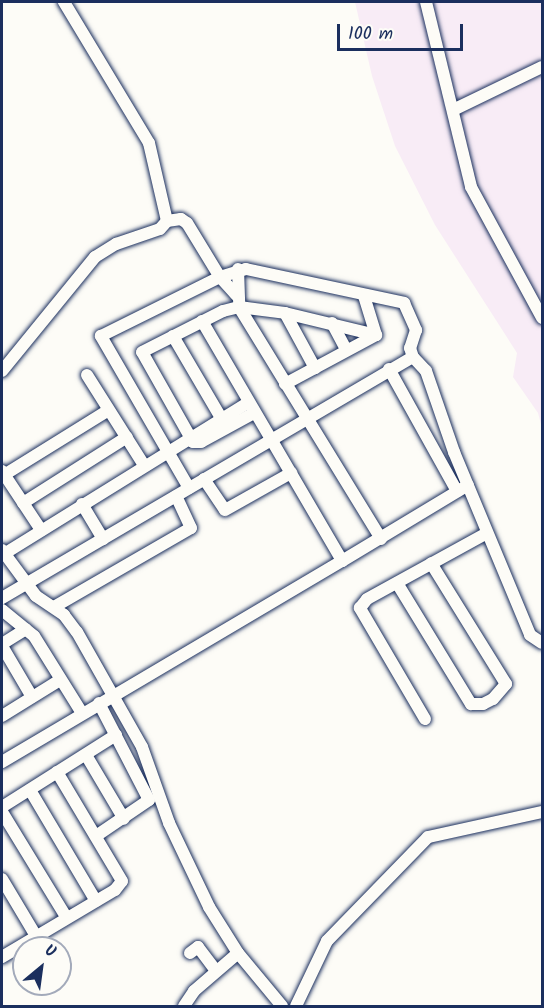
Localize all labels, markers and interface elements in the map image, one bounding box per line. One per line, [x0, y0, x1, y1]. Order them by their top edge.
scale bar [340, 12, 466, 50]
text: 100 m [348, 20, 393, 49]
north arrow [12, 936, 72, 996]
text: U [40, 938, 60, 965]

